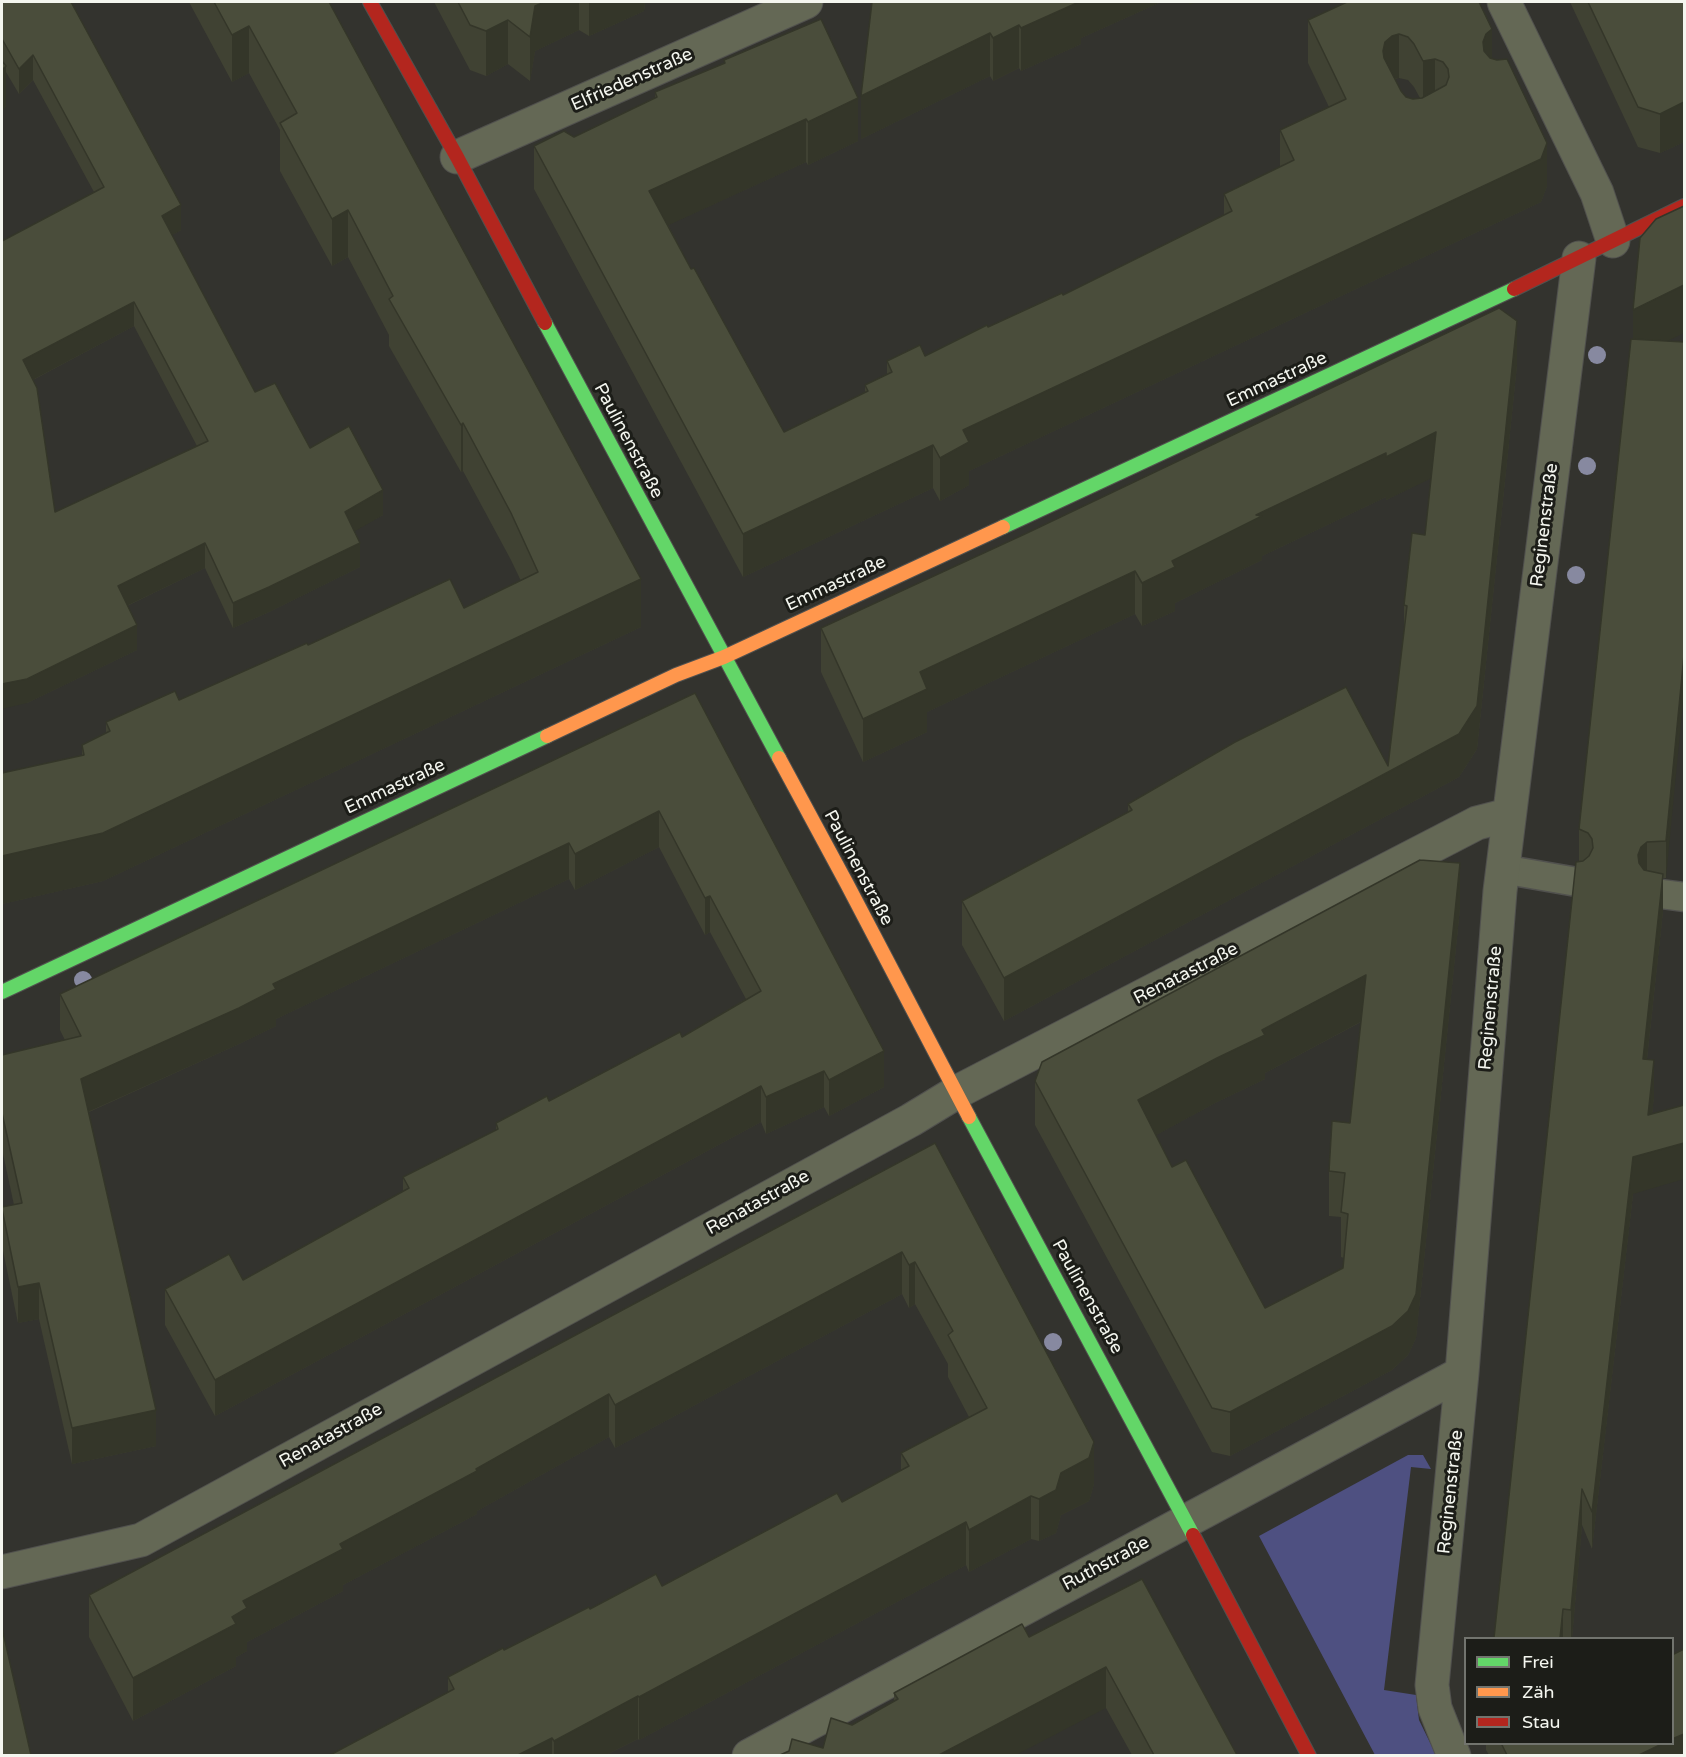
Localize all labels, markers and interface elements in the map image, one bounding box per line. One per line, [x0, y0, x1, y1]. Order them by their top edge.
street label: Elfriedenstraße [568, 44, 696, 116]
street label: Emmastraße [1223, 347, 1331, 413]
street label: Paulinenstraße [589, 380, 667, 502]
street label: Reginenstraße [1527, 462, 1563, 588]
street label: Emmastraße [782, 551, 890, 617]
street label: Emmastraße [341, 754, 449, 820]
street label: Paulinenstraße [819, 807, 897, 929]
street label: Renatastraße [1130, 938, 1242, 1010]
street label: Reginenstraße [1475, 945, 1507, 1071]
street label: Renatastraße [703, 1166, 813, 1240]
street label: Paulinenstraße [1047, 1236, 1127, 1358]
street label: Renatastraße [276, 1399, 386, 1473]
street label: Reginenstraße [1434, 1429, 1468, 1555]
street label: Ruthstraße [1059, 1532, 1153, 1596]
legend [1464, 1637, 1674, 1745]
text: Frei [1522, 1651, 1554, 1673]
text: Zäh [1522, 1681, 1555, 1703]
text: Stau [1522, 1711, 1561, 1733]

